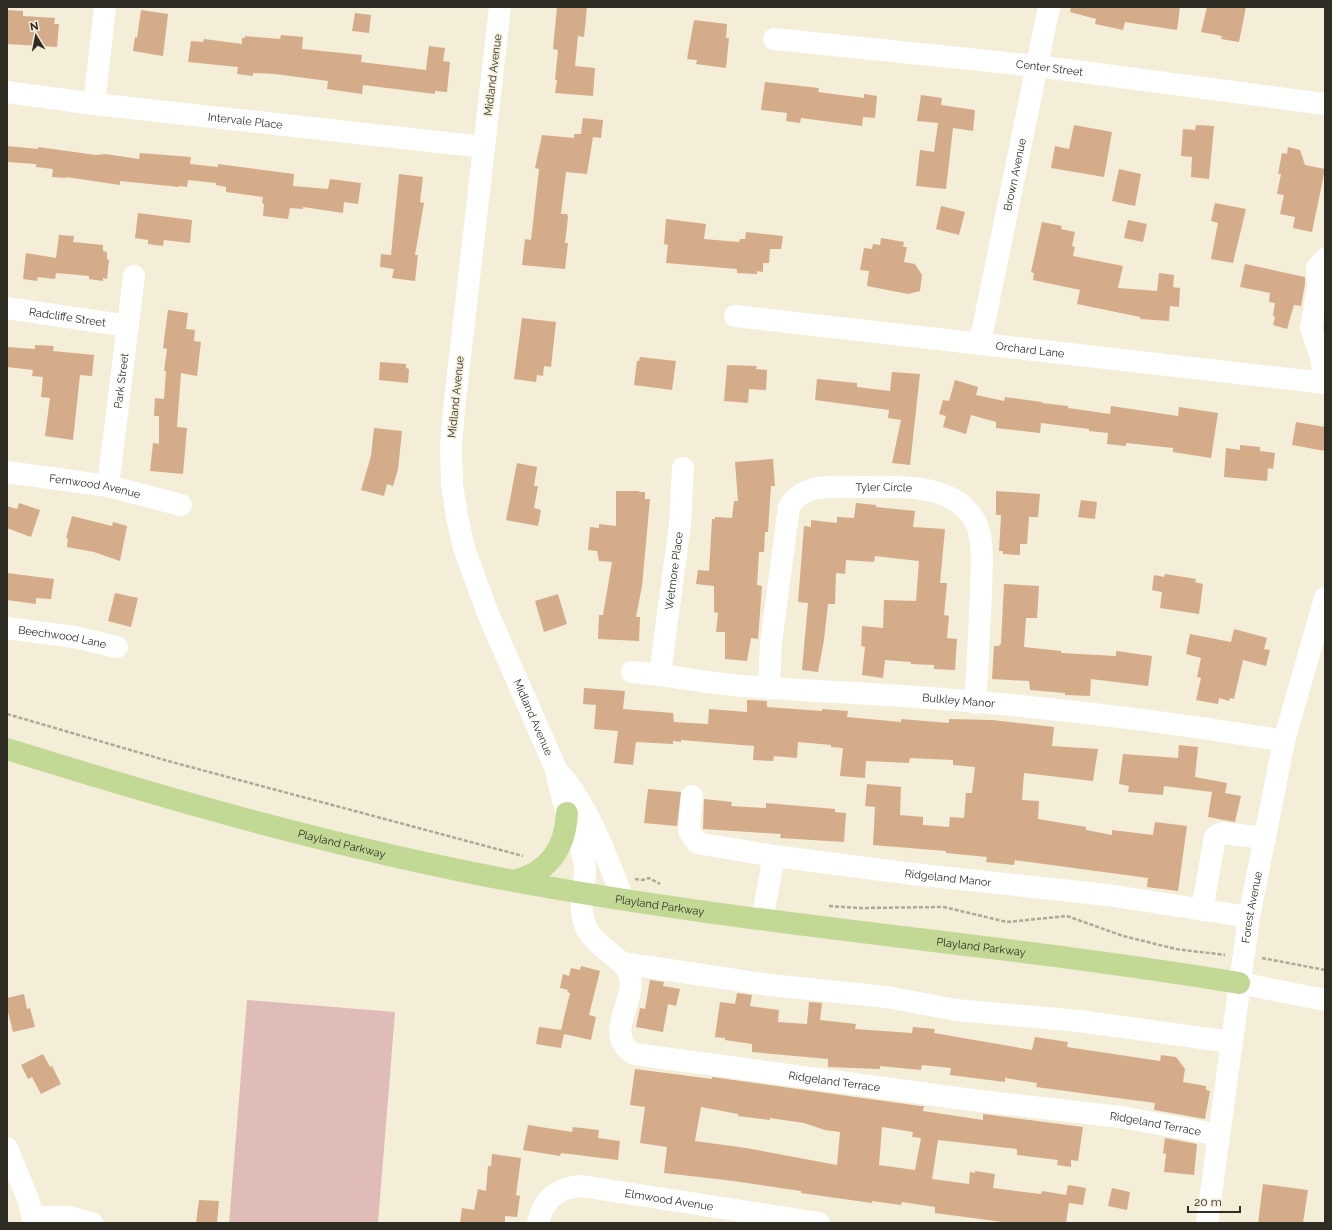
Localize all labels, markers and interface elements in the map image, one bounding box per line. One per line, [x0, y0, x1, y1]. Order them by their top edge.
north arrow [16, 16, 56, 56]
text: N [29, 20, 40, 34]
street label: Midland Avenue [482, 33, 505, 117]
street label: Center Street [1015, 57, 1084, 79]
street label: Intervale Place [207, 110, 284, 131]
street label: Brown Avenue [1001, 137, 1029, 212]
street label: Radcliffe Street [28, 305, 107, 329]
street label: Orchard Lane [995, 339, 1066, 360]
street label: Park Street [111, 352, 131, 409]
street label: Midland Avenue [445, 355, 467, 439]
street label: Fernwood Avenue [48, 471, 142, 501]
street label: Tyler Circle [855, 480, 913, 494]
street label: Wetmore Place [662, 530, 685, 611]
street label: Beechwood Lane [17, 623, 108, 651]
street label: Midland Avenue [511, 677, 556, 758]
street label: Bulkley Manor [922, 691, 996, 710]
street label: Playland Parkway [297, 827, 387, 861]
street label: Ridgeland Manor [904, 866, 992, 889]
street label: Forest Avenue [1239, 869, 1265, 944]
street label: Playland Parkway [614, 892, 705, 918]
street label: Playland Parkway [936, 935, 1027, 959]
street label: Ridgeland Terrace [788, 1069, 882, 1094]
street label: Ridgeland Terrace [1109, 1109, 1203, 1138]
street label: Elmwood Avenue [624, 1186, 715, 1213]
scale bar [1188, 1188, 1240, 1214]
text: 20 m [1194, 1195, 1222, 1209]

